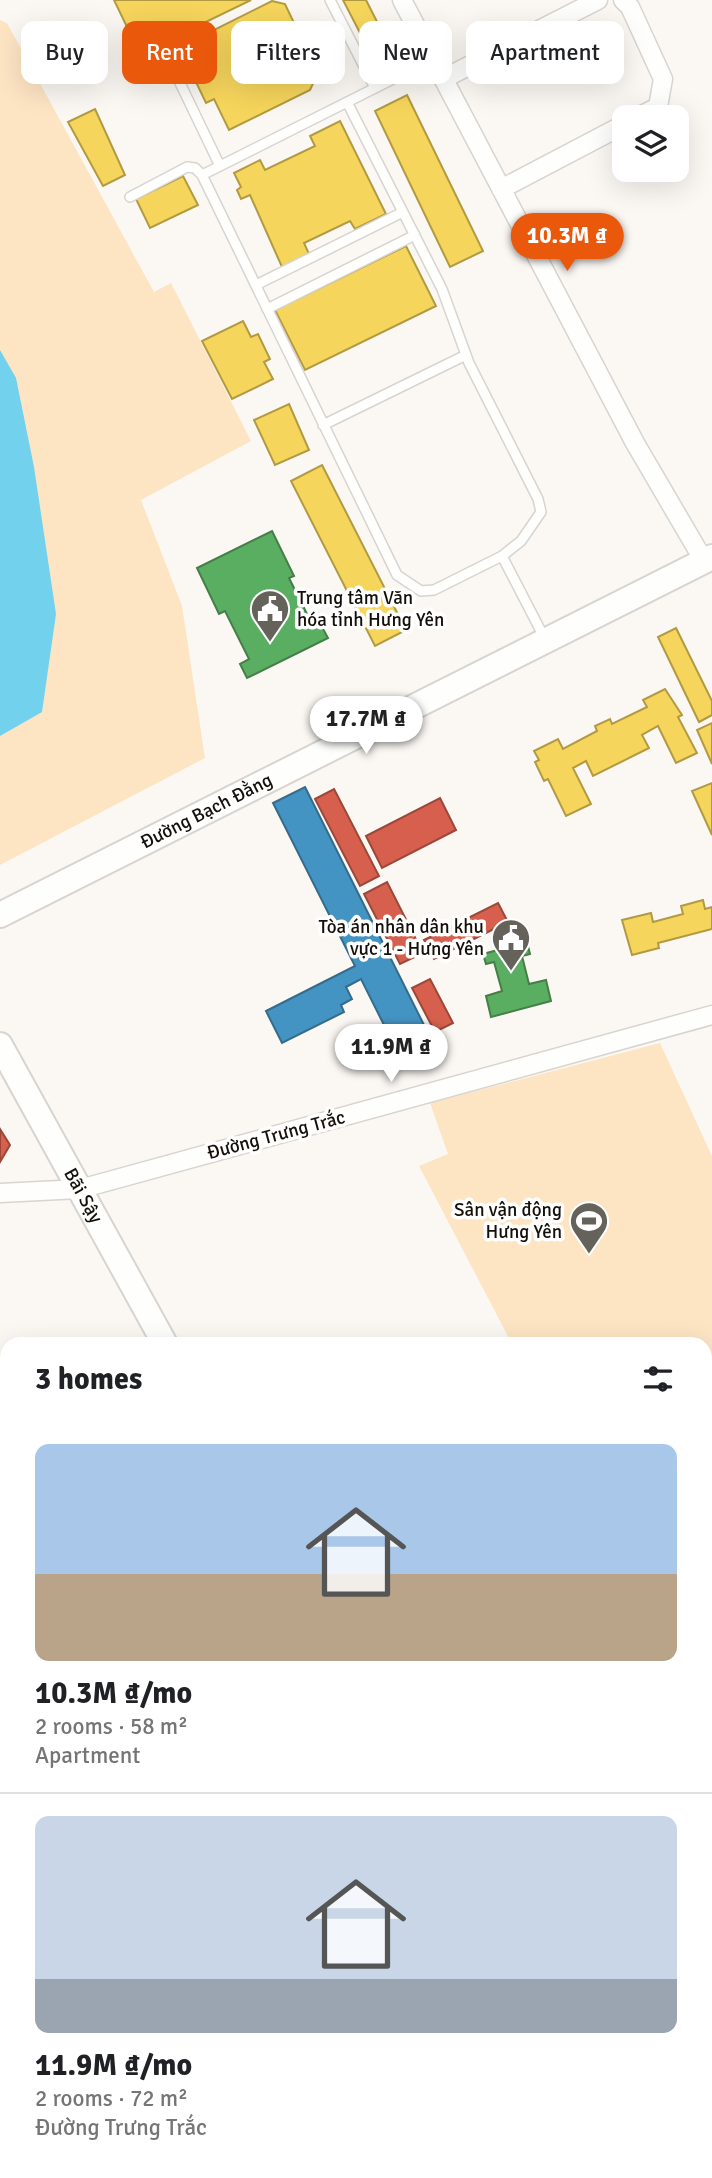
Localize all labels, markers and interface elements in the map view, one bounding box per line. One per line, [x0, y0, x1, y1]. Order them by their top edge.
chip: Buy [21, 21, 108, 84]
chip: Rent [122, 21, 217, 84]
chip: Filters [231, 21, 345, 84]
chip: New [359, 21, 452, 84]
chip: Apartment [466, 21, 624, 84]
map controls [612, 105, 689, 182]
button: layers [612, 105, 689, 182]
pin: 10.3M ₫ [502, 214, 632, 273]
text: 10.3M ₫ [527, 221, 607, 250]
place label: Trung tâm Văn hóa tỉnh Hưng Yên [297, 586, 444, 632]
public building icon: Trung tâm Văn hóa tỉnh Hưng Yên [249, 588, 291, 643]
pin: 17.7M ₫ [301, 696, 431, 756]
text: 17.7M ₫ [326, 704, 406, 733]
street label: Đường Bạch Đằng [136, 768, 276, 854]
place label: Tòa án nhân dân khu vực 1 - Hưng Yên [318, 915, 484, 961]
public building icon: Tòa án nhân dân khu vực 1 - Hưng Yên [490, 917, 532, 972]
pin: 11.9M ₫ [326, 1024, 456, 1084]
text: 11.9M ₫ [351, 1032, 431, 1061]
street label: Đường Trưng Trắc [204, 1105, 348, 1165]
street label: Bãi Sậy [58, 1164, 108, 1227]
place label: Sân vận động Hưng Yên [454, 1198, 562, 1244]
sports icon: Sân vận động Hưng Yên [568, 1200, 610, 1255]
icon: filters [639, 1360, 677, 1398]
text: 3 homes [35, 1361, 142, 1398]
icon: home [293, 1489, 419, 1615]
text: 10.3M ₫/mo [35, 1675, 192, 1712]
text: 2 rooms · 58 m² [35, 1712, 188, 1741]
text: Apartment [35, 1741, 140, 1770]
icon: home [293, 1861, 419, 1987]
text: 11.9M ₫/mo [35, 2047, 192, 2084]
text: 2 rooms · 72 m² [35, 2084, 188, 2113]
text: Đường Trưng Trắc [35, 2113, 207, 2142]

